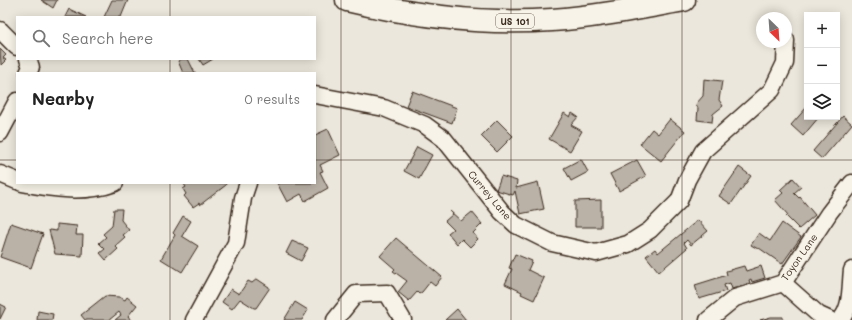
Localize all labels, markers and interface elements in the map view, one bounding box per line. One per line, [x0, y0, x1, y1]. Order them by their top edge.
north arrow [756, 12, 792, 48]
map controls [804, 12, 840, 120]
button: + [804, 12, 840, 48]
road number: US 101 [496, 14, 534, 28]
search box [16, 16, 316, 60]
icon: search [30, 27, 52, 49]
text: Search here [62, 28, 153, 48]
button: − [804, 48, 840, 84]
button: layers [804, 84, 840, 120]
text: Nearby [32, 87, 94, 109]
text: 0 results [245, 90, 300, 107]
street label: Currey Lane [465, 167, 515, 223]
street label: Toyon Lane [778, 231, 820, 283]

